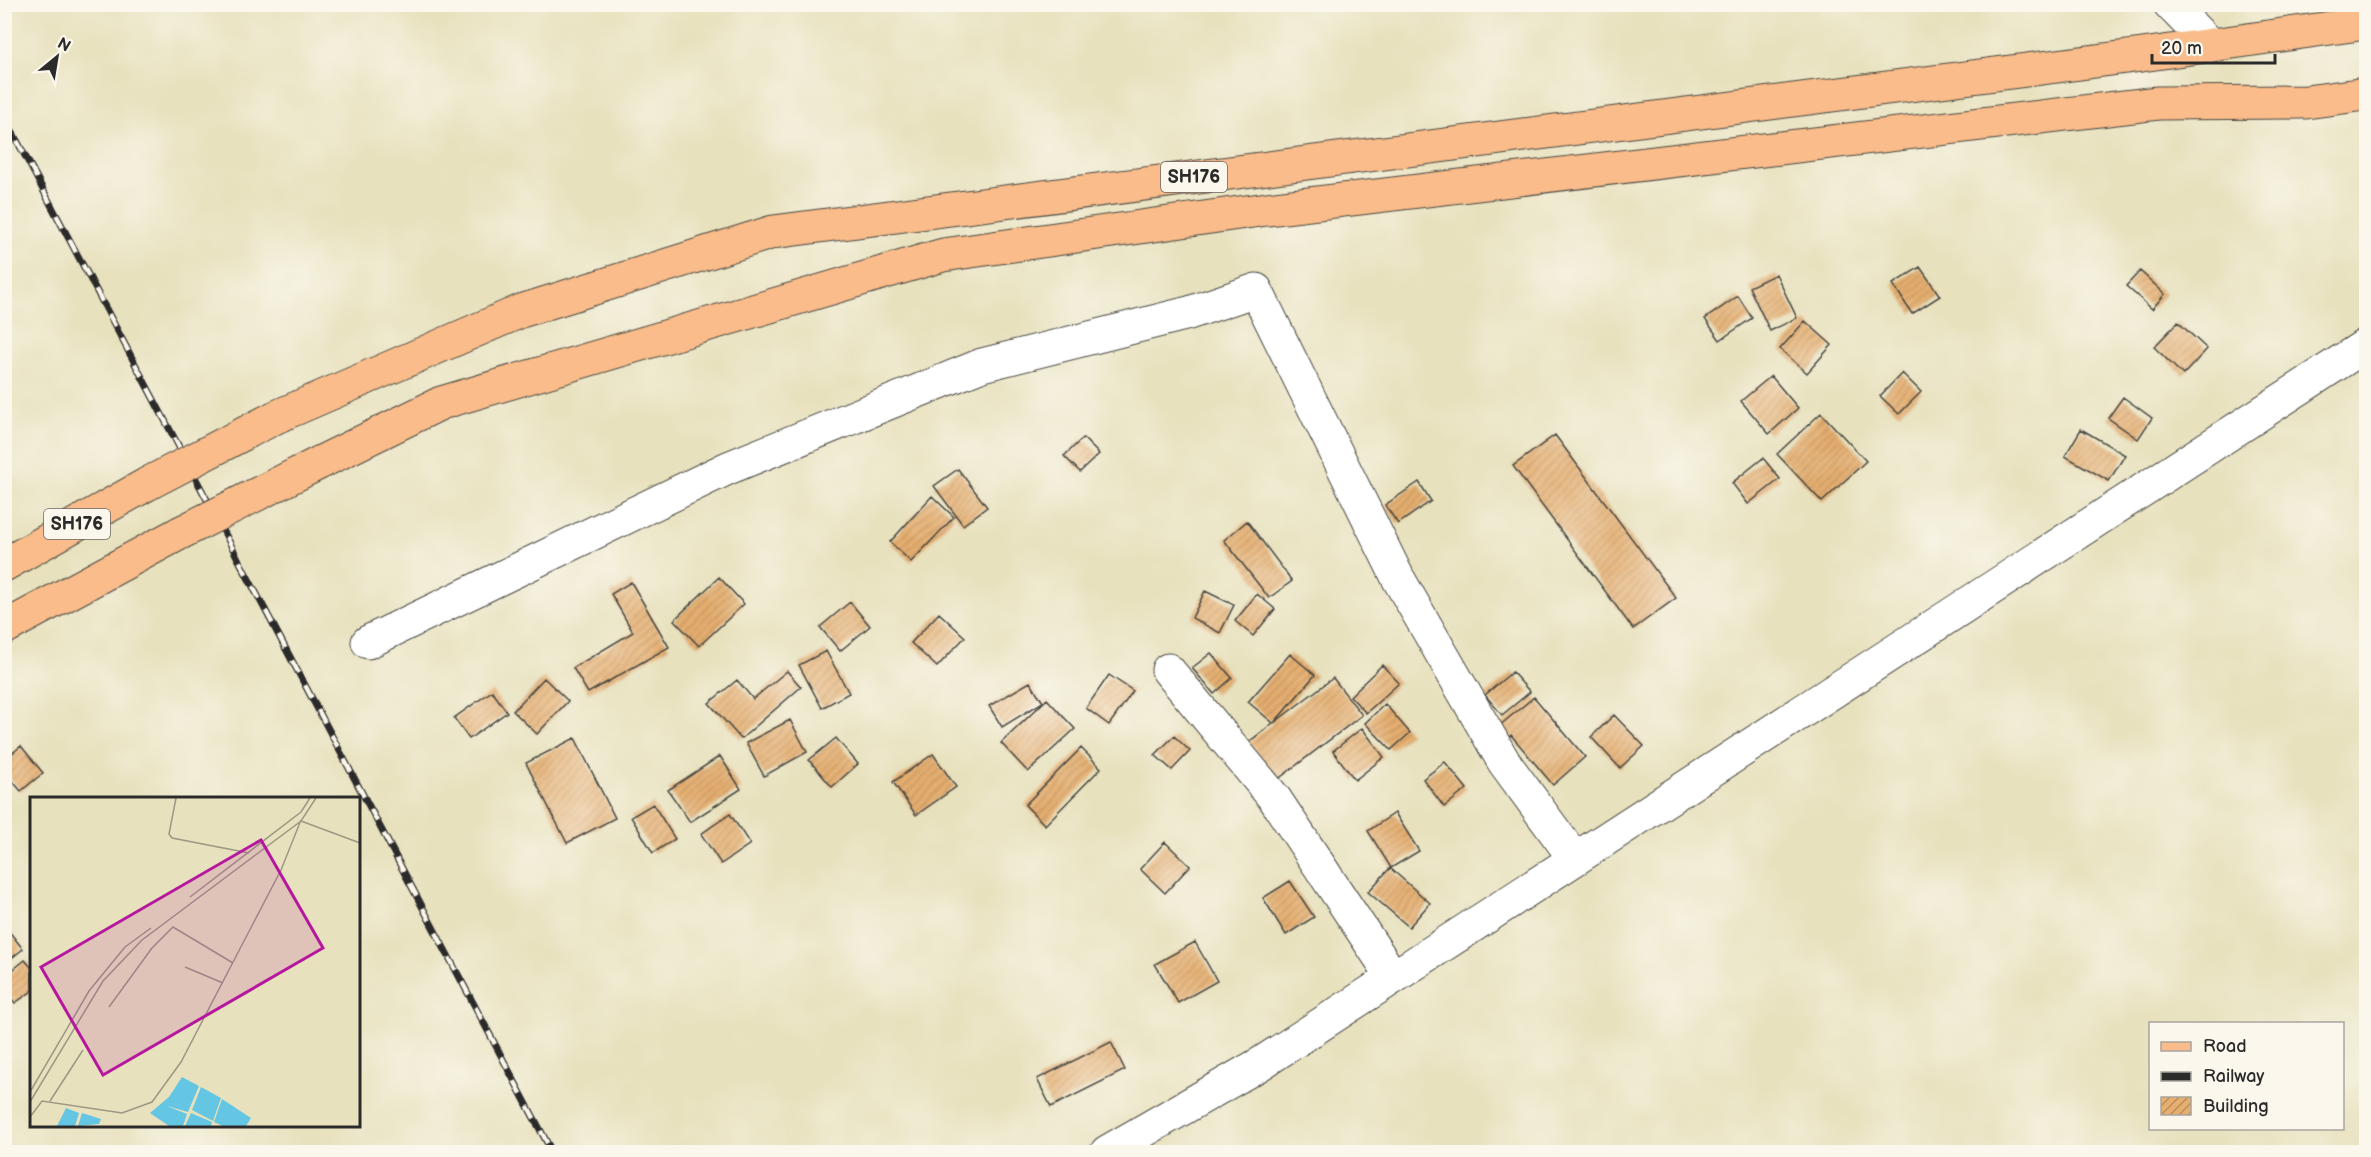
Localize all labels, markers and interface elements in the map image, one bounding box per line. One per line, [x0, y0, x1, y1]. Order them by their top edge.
north arrow [27, 27, 87, 87]
scale bar [2152, 27, 2275, 65]
text: N [54, 34, 74, 57]
text: 20 m [2161, 38, 2202, 59]
road number: SH176 [1161, 162, 1227, 192]
road number: SH176 [44, 509, 110, 539]
inset map [30, 797, 360, 1127]
legend [2149, 1022, 2344, 1130]
text: Road [2203, 1036, 2247, 1057]
text: Railway [2203, 1066, 2265, 1087]
text: Building [2203, 1096, 2269, 1117]

